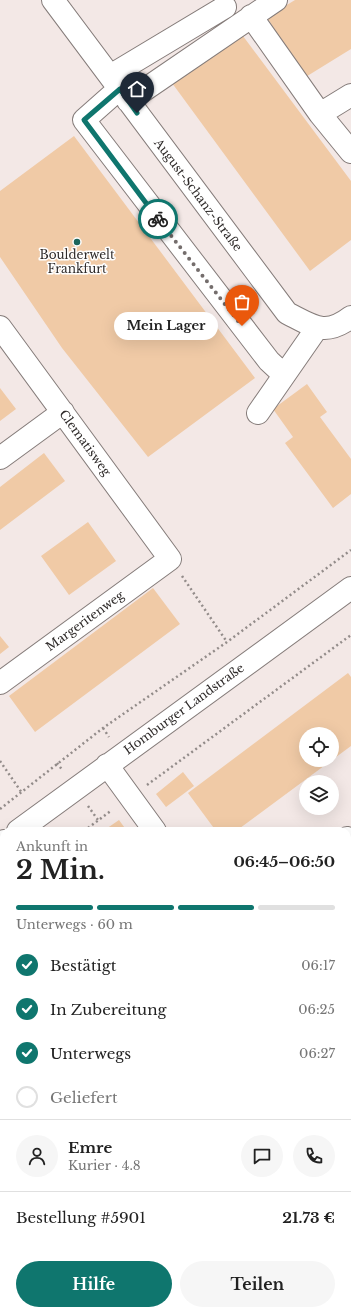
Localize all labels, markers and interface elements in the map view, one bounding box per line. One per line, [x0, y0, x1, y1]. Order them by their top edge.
pin [120, 72, 154, 113]
icon: home [126, 78, 148, 100]
street label: August-Schanz-Straße [151, 135, 246, 254]
courier [138, 199, 178, 239]
icon: bike [147, 208, 169, 230]
marker: Boulderwelt Frankfurt [72, 237, 82, 247]
place label: Boulderwelt Frankfurt [39, 247, 115, 276]
pin [225, 285, 259, 326]
icon: bag [231, 291, 253, 313]
callout: Mein Lager [114, 312, 218, 340]
text: Mein Lager [126, 317, 206, 334]
street label: Clematisweg [56, 407, 115, 479]
street label: Margeritenweg [43, 587, 127, 654]
street label: Homburger Landstraße [121, 660, 247, 757]
map controls [299, 727, 339, 815]
button: locate [299, 727, 339, 767]
button: layers [299, 775, 339, 815]
text: Ankunft in [16, 838, 88, 855]
text: 06:45–06:50 [234, 852, 335, 871]
text: 2 Min. [16, 854, 105, 886]
text: Unterwegs · 60 m [16, 916, 133, 933]
icon: check [16, 954, 38, 976]
text: Bestätigt [50, 956, 116, 975]
text: 06:17 [301, 957, 335, 974]
icon: check [16, 998, 38, 1020]
text: In Zubereitung [50, 1000, 167, 1019]
text: 06:25 [298, 1001, 335, 1018]
icon: check [16, 1042, 38, 1064]
text: Unterwegs [50, 1044, 131, 1063]
text: 06:27 [299, 1045, 335, 1062]
text: Geliefert [50, 1088, 118, 1107]
button: person [16, 1135, 58, 1177]
button: chat [241, 1135, 283, 1177]
button: phone [293, 1135, 335, 1177]
text: Emre [68, 1138, 112, 1157]
text: Kurier · 4.8 [68, 1157, 141, 1174]
text: Bestellung #5901 [16, 1208, 146, 1227]
text: 21.73 € [282, 1208, 335, 1227]
button: Hilfe [16, 1261, 172, 1307]
button: Teilen [180, 1261, 335, 1307]

